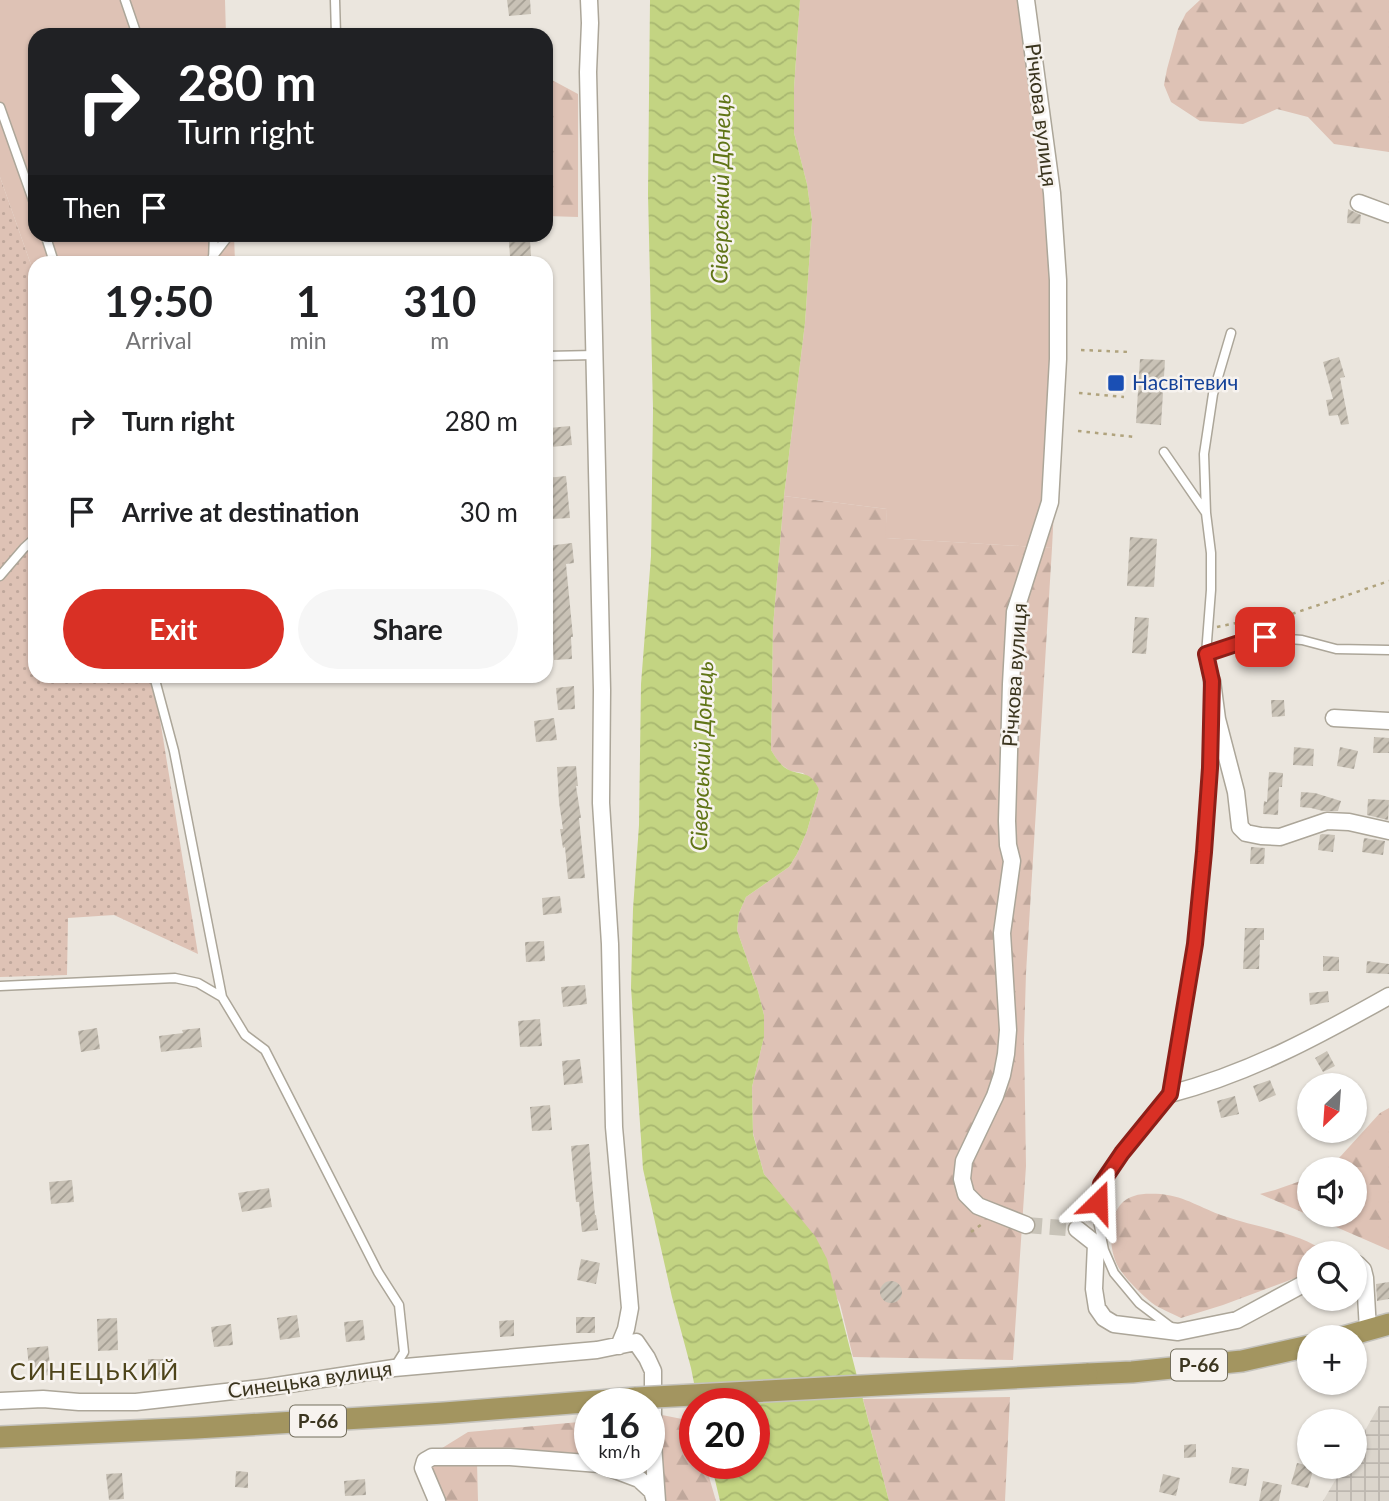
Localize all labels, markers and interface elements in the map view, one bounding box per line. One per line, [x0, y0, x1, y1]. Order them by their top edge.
street label: Річкова вулиця [1021, 42, 1064, 188]
text: 280 m [178, 53, 316, 111]
icon: right [63, 56, 154, 147]
water label: Сіверський Донець [704, 94, 736, 284]
text: Turn right [178, 112, 314, 151]
icon: arrive [135, 189, 173, 227]
text: Then [63, 192, 121, 224]
text: 19:50 [105, 276, 213, 326]
text: 1 [296, 276, 320, 326]
text: 310 [403, 276, 476, 326]
text: Arrival [126, 326, 192, 354]
text: min [289, 326, 327, 354]
text: m [430, 326, 449, 354]
place label: Насвітевич [1132, 369, 1238, 394]
marker: Насвітевич [1106, 373, 1126, 393]
icon: right [63, 402, 101, 440]
text: Turn right [122, 405, 235, 437]
text: 280 m [445, 405, 518, 437]
icon: arrive [63, 493, 101, 531]
text: Arrive at destination [122, 496, 359, 528]
text: 30 m [460, 496, 518, 528]
button: Exit [63, 589, 284, 669]
button: Share [298, 589, 518, 669]
street label: Річкова вулиця [996, 602, 1031, 748]
pin [1235, 607, 1295, 667]
icon: arrive [1246, 618, 1284, 656]
water label: Сіверський Донець [684, 661, 718, 851]
north arrow [1297, 1073, 1367, 1143]
map controls [1297, 1073, 1367, 1479]
button: sound [1297, 1157, 1367, 1227]
position arrow [1061, 1165, 1135, 1239]
button: search [1297, 1241, 1367, 1311]
button: + [1297, 1325, 1367, 1395]
road number: Р-66 [1171, 1350, 1227, 1380]
street label: Синецька вулиця [226, 1355, 394, 1402]
district label: СИНЕЦЬКИЙ [10, 1356, 180, 1385]
speed limit sign: 20 [679, 1388, 770, 1479]
text: 16 [599, 1403, 640, 1445]
road number: Р-66 [290, 1406, 346, 1436]
button: − [1297, 1409, 1367, 1479]
text: km/h [598, 1440, 641, 1462]

